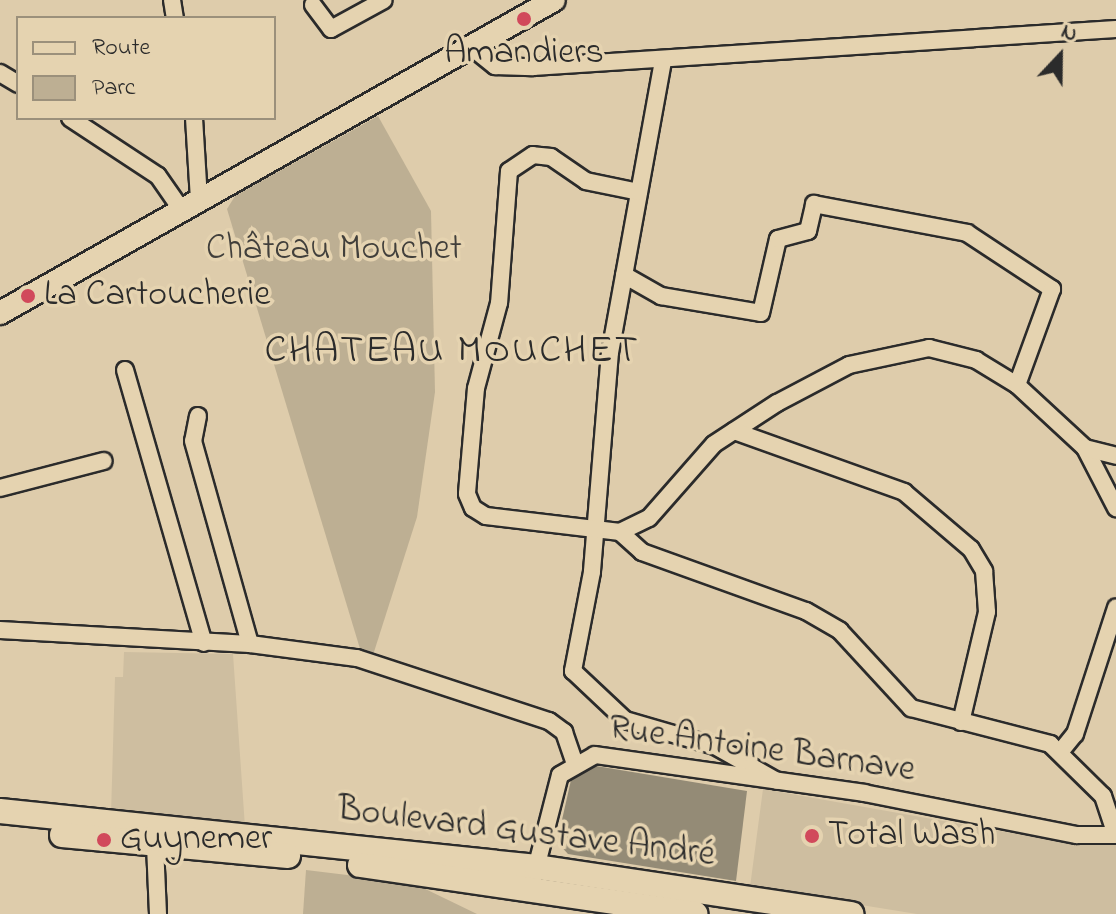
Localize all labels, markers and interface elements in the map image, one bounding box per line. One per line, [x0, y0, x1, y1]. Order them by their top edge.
marker: Amandiers [515, 10, 533, 28]
legend [16, 16, 276, 120]
north arrow [1020, 16, 1100, 96]
text: N [1056, 16, 1082, 51]
text: Route [92, 31, 150, 66]
place label: Amandiers [444, 32, 604, 76]
text: Parc [92, 71, 136, 106]
park label: Château Mouchet [206, 228, 462, 272]
place label: La Cartoucherie [44, 274, 270, 318]
marker: La Cartoucherie [19, 287, 37, 305]
district label: CHATEAU MOUCHET [264, 328, 640, 376]
street label: Rue Antoine Barnave [606, 707, 918, 793]
street label: Boulevard Gustave André [335, 788, 717, 878]
place label: Total Wash [828, 814, 995, 858]
place label: Guynemer [120, 818, 272, 862]
marker: Total Wash [803, 827, 821, 845]
marker: Guynemer [95, 831, 113, 849]

